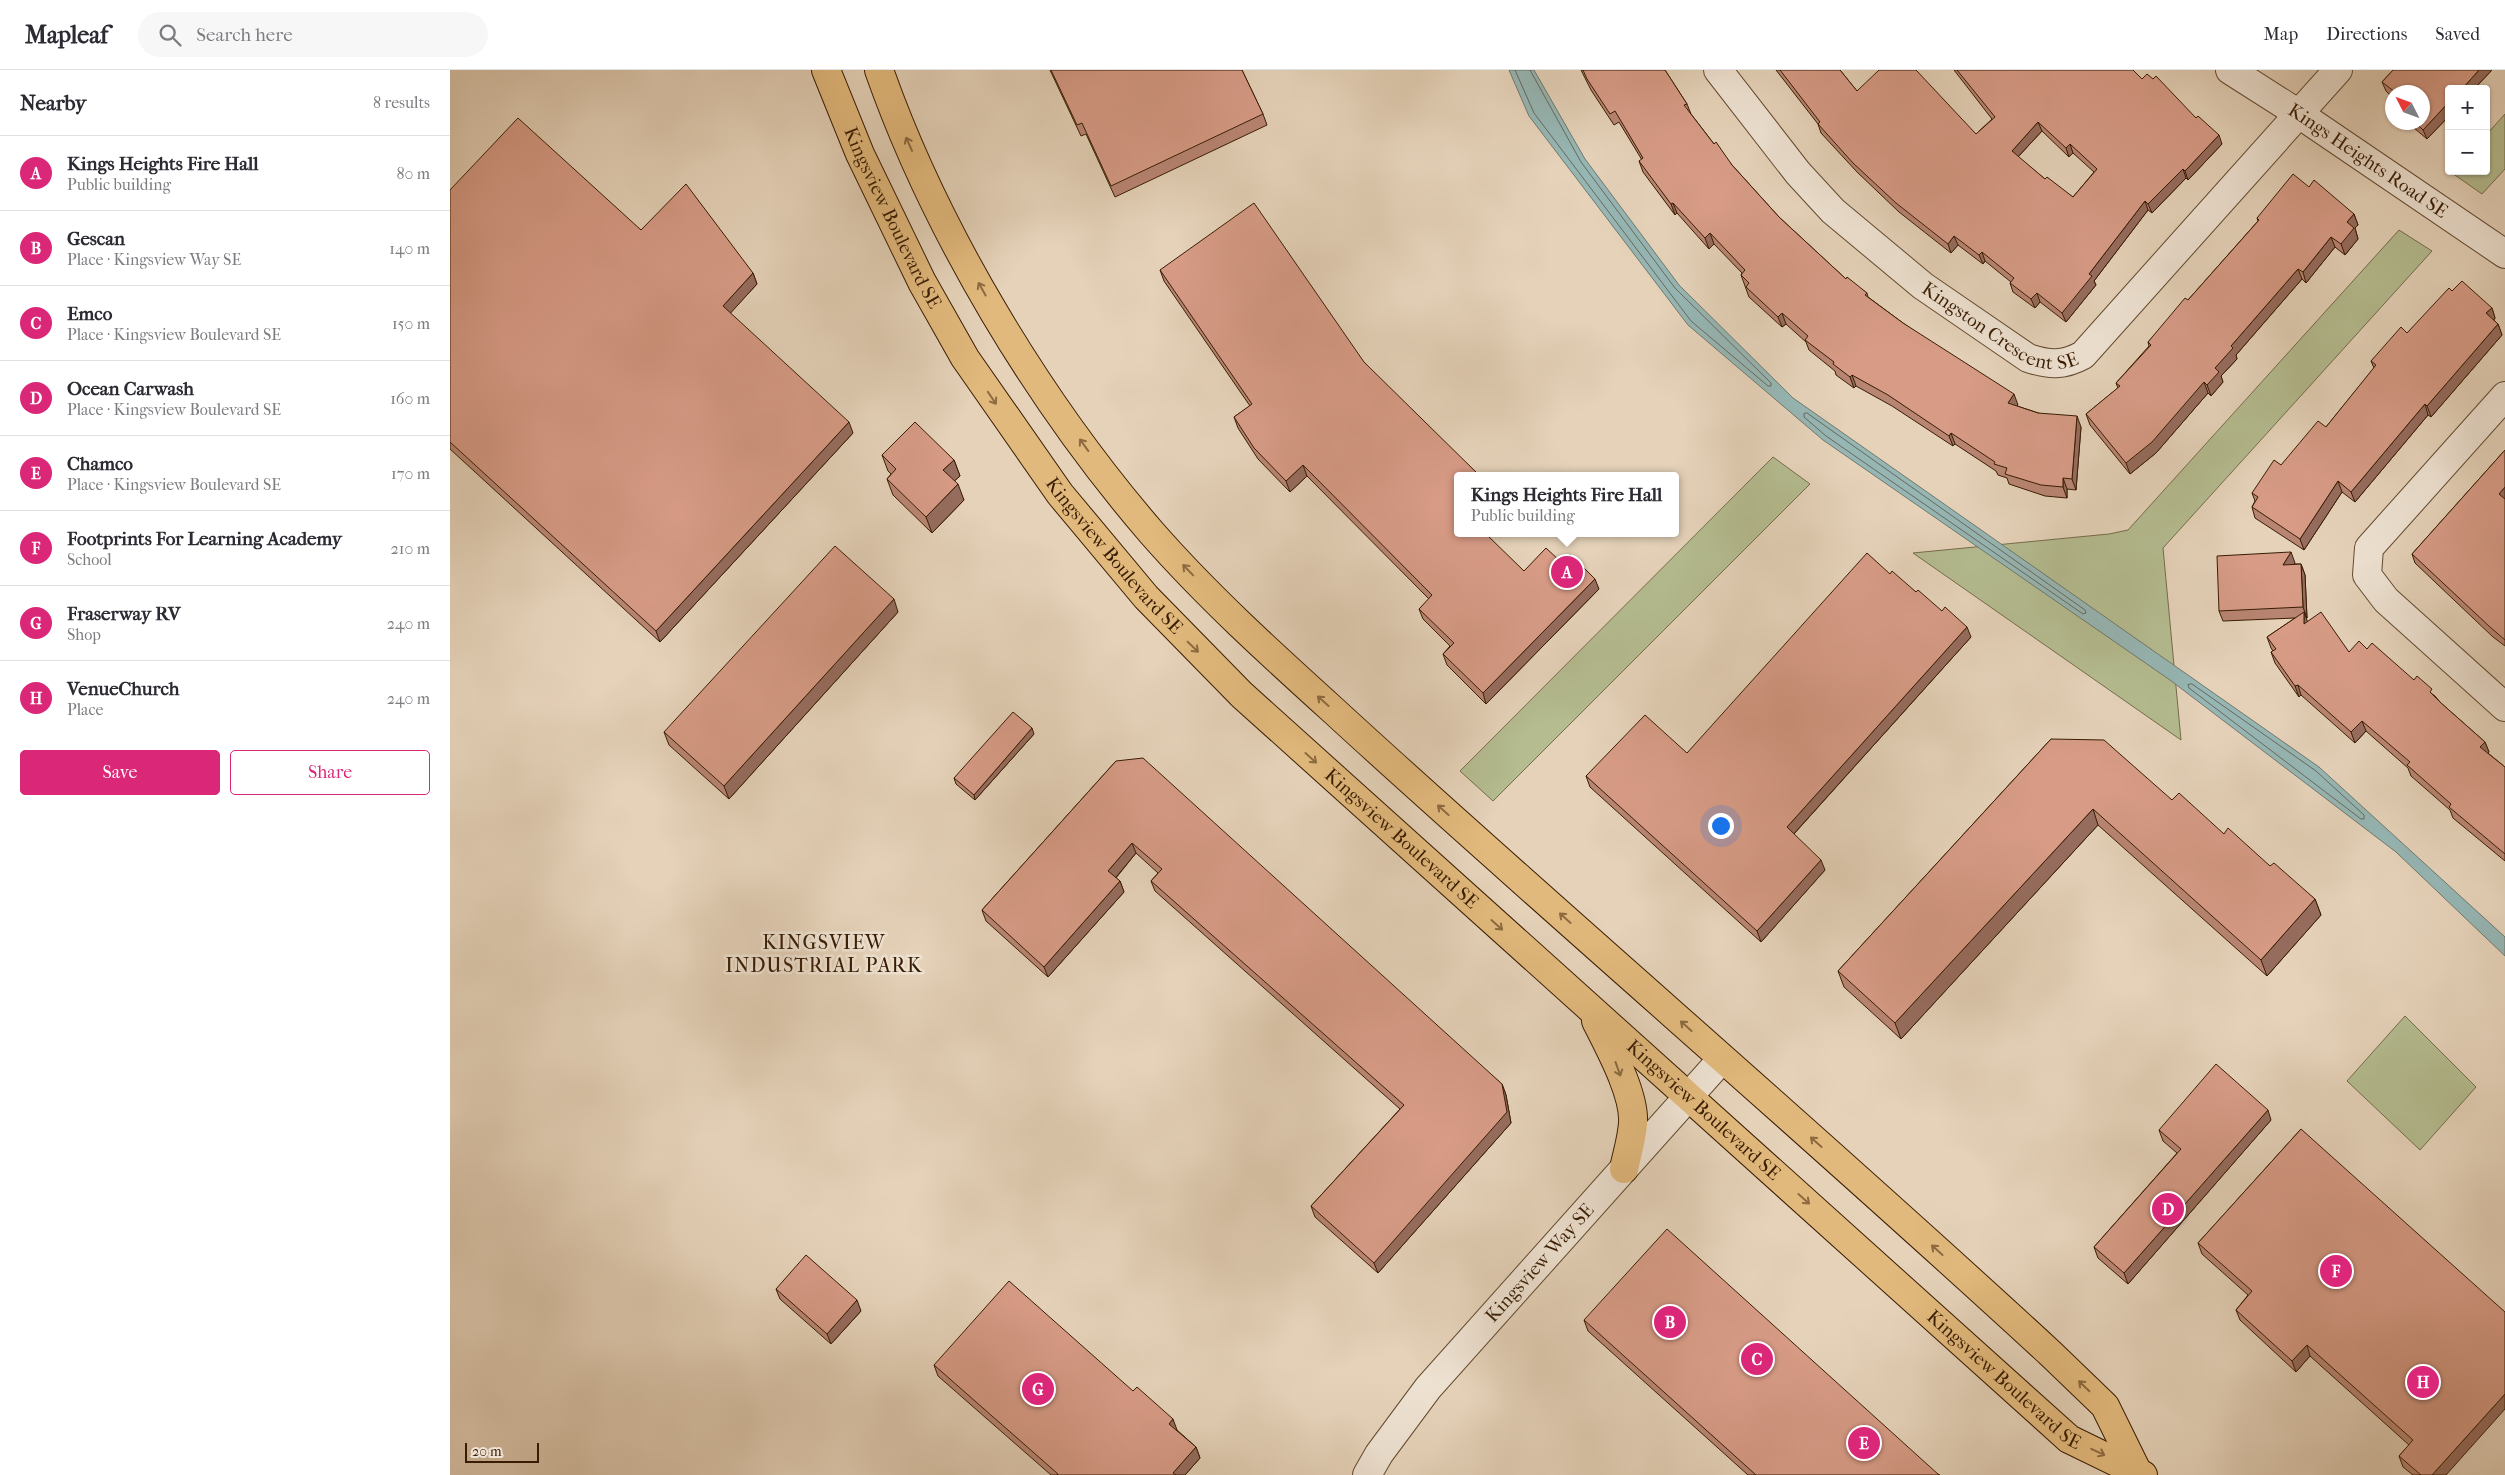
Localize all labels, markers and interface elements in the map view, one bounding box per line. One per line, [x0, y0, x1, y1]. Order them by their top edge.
search box [138, 12, 488, 57]
text: Mapleaf [25, 21, 108, 49]
icon: search [156, 21, 184, 49]
text: Search here [196, 24, 293, 46]
text: Map [2264, 24, 2298, 45]
text: Directions [2326, 24, 2407, 45]
text: Saved [2435, 24, 2480, 45]
north arrow [2385, 85, 2430, 130]
map controls [2445, 85, 2490, 175]
button: + [2445, 85, 2490, 130]
text: Nearby [20, 91, 86, 115]
text: 8 results [373, 93, 430, 112]
street label: Kings Heights Road SE [2284, 99, 2452, 223]
street label: Kingsview Boulevard SE [839, 124, 946, 313]
button: − [2445, 130, 2490, 175]
one-way arrow [904, 137, 914, 152]
text: Kings Heights Fire Hall [67, 153, 259, 175]
text: A [31, 164, 41, 183]
text: 80 m [396, 164, 430, 183]
text: Public building [67, 175, 171, 194]
text: Gescan [67, 228, 125, 250]
text: B [31, 239, 41, 258]
text: 140 m [389, 239, 430, 258]
text: Place · Kingsview Way SE [67, 250, 241, 269]
street label: Kingston Crescent SE [1918, 278, 2082, 374]
one-way arrow [977, 282, 987, 297]
text: Emco [67, 303, 112, 325]
text: C [31, 314, 41, 333]
text: 150 m [392, 314, 430, 333]
text: Place · Kingsview Boulevard SE [67, 325, 281, 344]
text: Ocean Carwash [67, 378, 194, 400]
text: D [30, 389, 42, 408]
text: 160 m [390, 389, 430, 408]
one-way arrow [987, 391, 998, 405]
text: Place · Kingsview Boulevard SE [67, 400, 281, 419]
one-way arrow [1079, 438, 1089, 452]
text: Chamco [67, 453, 133, 475]
text: E [31, 464, 41, 483]
text: 170 m [391, 464, 430, 483]
popup [1454, 472, 1679, 537]
street label: Kingsview Boulevard SE [1041, 473, 1187, 639]
text: Place · Kingsview Boulevard SE [67, 475, 281, 494]
text: Kings Heights Fire Hall [1471, 484, 1662, 506]
text: Public building [1471, 506, 1575, 525]
text: Footprints For Learning Academy [67, 528, 342, 550]
text: F [32, 539, 40, 558]
text: 210 m [391, 539, 430, 558]
text: School [67, 550, 112, 569]
pin: A [1551, 553, 1583, 591]
one-way arrow [1182, 564, 1194, 576]
text: Fraserway RV [67, 603, 180, 625]
text: G [30, 614, 42, 633]
text: 240 m [387, 614, 430, 633]
text: Shop [67, 625, 101, 644]
one-way arrow [1187, 641, 1199, 653]
text: VenueChurch [67, 678, 180, 700]
text: H [30, 689, 42, 708]
text: 240 m [387, 689, 430, 708]
one-way arrow [1316, 695, 1329, 707]
text: Place [67, 700, 103, 719]
button: Save [20, 750, 220, 795]
button: Share [230, 750, 430, 795]
one-way arrow [1305, 752, 1318, 764]
street label: Kingsview Boulevard SE [1320, 764, 1483, 913]
one-way arrow [1437, 804, 1450, 816]
your location [1708, 813, 1734, 839]
one-way arrow [1558, 912, 1571, 924]
one-way arrow [1491, 919, 1504, 931]
district label: KINGSVIEW INDUSTRIAL PARK [725, 931, 923, 977]
one-way arrow [1679, 1021, 1692, 1032]
street label: Kingsview Boulevard SE [1622, 1035, 1785, 1185]
one-way arrow [1614, 1060, 1623, 1076]
one-way arrow [1809, 1136, 1822, 1148]
pin: D [2152, 1190, 2184, 1228]
one-way arrow [1797, 1193, 1810, 1205]
street label: Kingsview Way SE [1481, 1199, 1599, 1327]
one-way arrow [1931, 1244, 1944, 1256]
pin: F [2320, 1252, 2352, 1290]
pin: B [1654, 1303, 1686, 1341]
street label: Kingsview Boulevard SE [1922, 1306, 2085, 1454]
pin: C [1741, 1340, 1773, 1378]
pin: H [2407, 1363, 2439, 1401]
pin: G [1022, 1370, 1054, 1408]
one-way arrow [2078, 1380, 2091, 1392]
pin: E [1848, 1424, 1880, 1462]
scale bar [465, 1440, 539, 1463]
text: 20 m [472, 1443, 502, 1460]
one-way arrow [2091, 1448, 2106, 1458]

